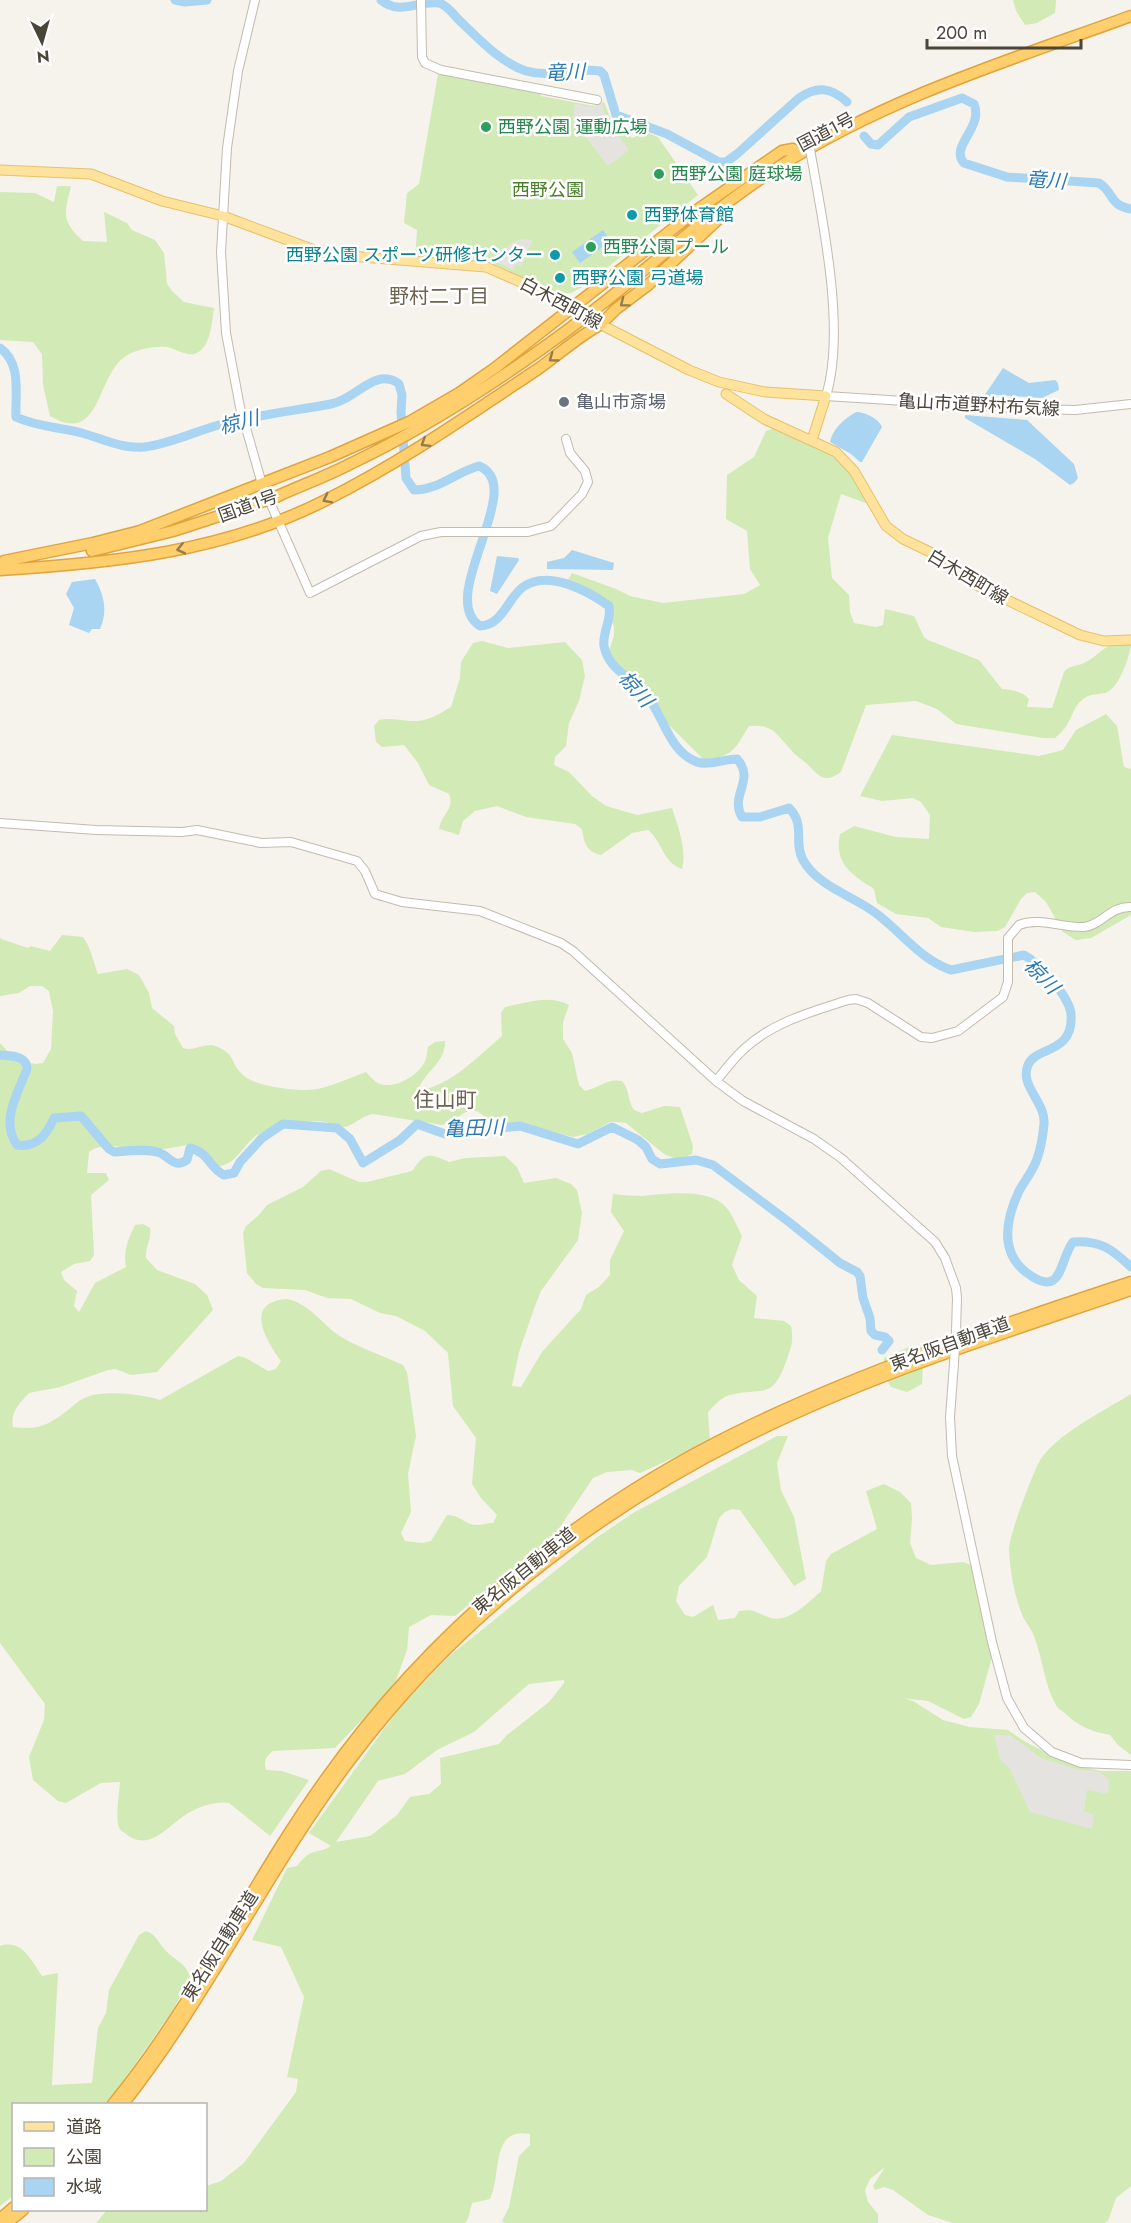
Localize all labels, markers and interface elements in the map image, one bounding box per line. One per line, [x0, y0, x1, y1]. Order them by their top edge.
north arrow [12, 12, 72, 72]
scale bar [927, 12, 1082, 50]
text: 200 m [936, 20, 987, 46]
text: N [36, 44, 51, 68]
water label: 竜川 [545, 57, 588, 88]
street label: 国道1号 [792, 106, 860, 158]
place label: 西野公園 運動広場 [498, 114, 647, 140]
marker: 西野公園 運動広場 [479, 120, 493, 134]
place label: 西野公園 庭球場 [671, 161, 802, 187]
water label: 竜川 [1025, 165, 1069, 196]
marker: 西野公園 庭球場 [652, 167, 666, 181]
park label: 西野公園 [512, 177, 584, 203]
place label: 西野体育館 [644, 202, 734, 228]
marker: 西野体育館 [625, 208, 639, 222]
place label: 西野公園プール [603, 234, 729, 260]
marker: 西野公園プール [584, 240, 598, 254]
place label: 西野公園 スポーツ研修センター [286, 242, 543, 268]
marker: 西野公園 スポーツ研修センター [548, 248, 562, 262]
place label: 西野公園 弓道場 [572, 265, 703, 291]
street label: 白木西町線 [515, 270, 607, 336]
marker: 西野公園 弓道場 [553, 271, 567, 285]
district label: 野村二丁目 [389, 282, 489, 311]
one-way arrow [620, 295, 631, 306]
one-way arrow [548, 350, 559, 361]
street label: 亀山市道野村布気線 [897, 388, 1061, 422]
place label: 亀山市斎場 [576, 389, 666, 415]
marker: 亀山市斎場 [557, 395, 571, 409]
water label: 椋川 [216, 403, 264, 441]
one-way arrow [421, 435, 432, 446]
street label: 国道1号 [214, 483, 282, 529]
one-way arrow [323, 492, 334, 504]
one-way arrow [177, 542, 187, 555]
street label: 白木西町線 [923, 543, 1013, 611]
water label: 椋川 [611, 665, 661, 715]
water label: 椋川 [1017, 952, 1067, 1002]
district label: 住山町 [414, 1085, 477, 1115]
water label: 亀田川 [444, 1113, 507, 1144]
street label: 東名阪自動車道 [886, 1310, 1014, 1378]
street label: 東名阪自動車道 [467, 1521, 581, 1621]
street label: 東名阪自動車道 [176, 1886, 264, 2006]
legend [12, 2103, 207, 2211]
text: 道路 [66, 2114, 102, 2140]
text: 公園 [66, 2144, 102, 2170]
text: 水域 [66, 2174, 102, 2200]

